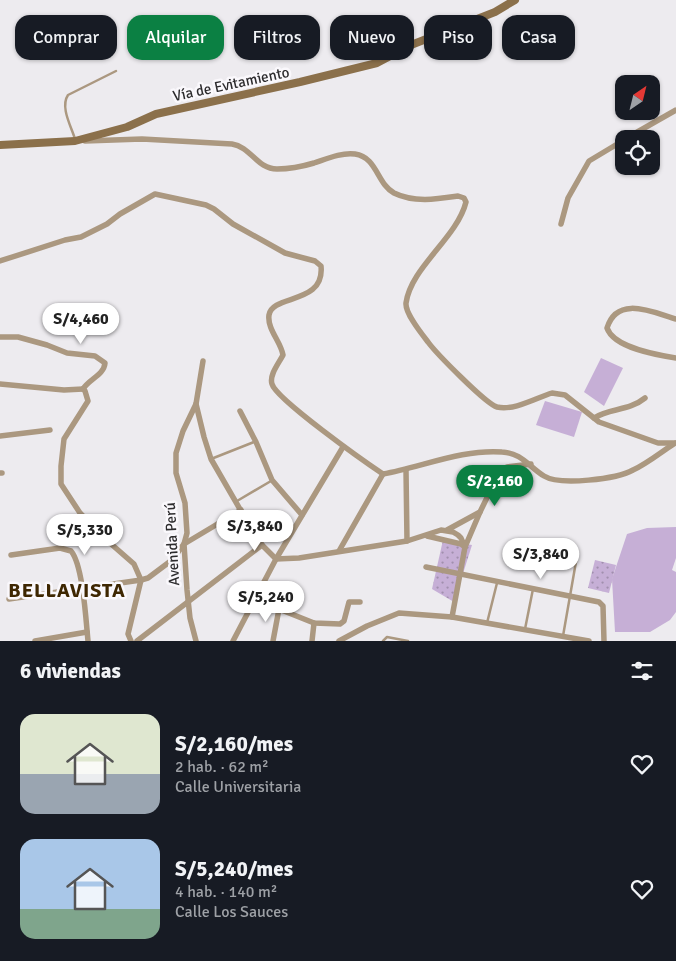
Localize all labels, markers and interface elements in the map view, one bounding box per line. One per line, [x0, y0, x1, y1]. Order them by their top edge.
chip: Comprar [15, 15, 117, 60]
chip: Alquilar [127, 15, 224, 60]
chip: Filtros [234, 15, 320, 60]
chip: Nuevo [330, 15, 414, 60]
chip: Piso [424, 15, 492, 60]
chip: Casa [502, 15, 575, 60]
street label: Vía de Evitamiento [171, 63, 291, 105]
north arrow [615, 75, 660, 120]
map controls [615, 75, 660, 175]
button: locate [615, 130, 660, 175]
pin: S/4,460 [35, 302, 127, 345]
text: S/4,460 [53, 309, 109, 329]
pin: S/2,160 [449, 464, 541, 507]
text: S/2,160 [467, 471, 523, 491]
street label: Avenida Perú [161, 502, 183, 586]
pin: S/3,840 [209, 510, 301, 552]
pin: S/5,330 [39, 514, 131, 556]
text: S/3,840 [227, 516, 283, 536]
text: S/5,330 [57, 520, 113, 540]
pin: S/3,840 [495, 538, 587, 580]
text: S/3,840 [513, 544, 569, 564]
district label: BELLAVISTA [8, 578, 126, 603]
pin: S/5,240 [220, 580, 312, 623]
text: S/5,240 [238, 587, 294, 607]
icon: filters [628, 657, 656, 685]
text: 6 viviendas [20, 658, 121, 684]
text: S/2,160/mes [175, 731, 293, 757]
icon: home [60, 734, 120, 794]
icon: heart [628, 750, 656, 778]
text: 2 hab. · 62 m² [175, 757, 269, 777]
text: Calle Universitaria [175, 777, 301, 797]
text: S/5,240/mes [175, 856, 293, 882]
icon: home [60, 859, 120, 919]
icon: heart [628, 875, 656, 903]
text: 4 hab. · 140 m² [175, 882, 277, 902]
text: Calle Los Sauces [175, 902, 288, 922]

